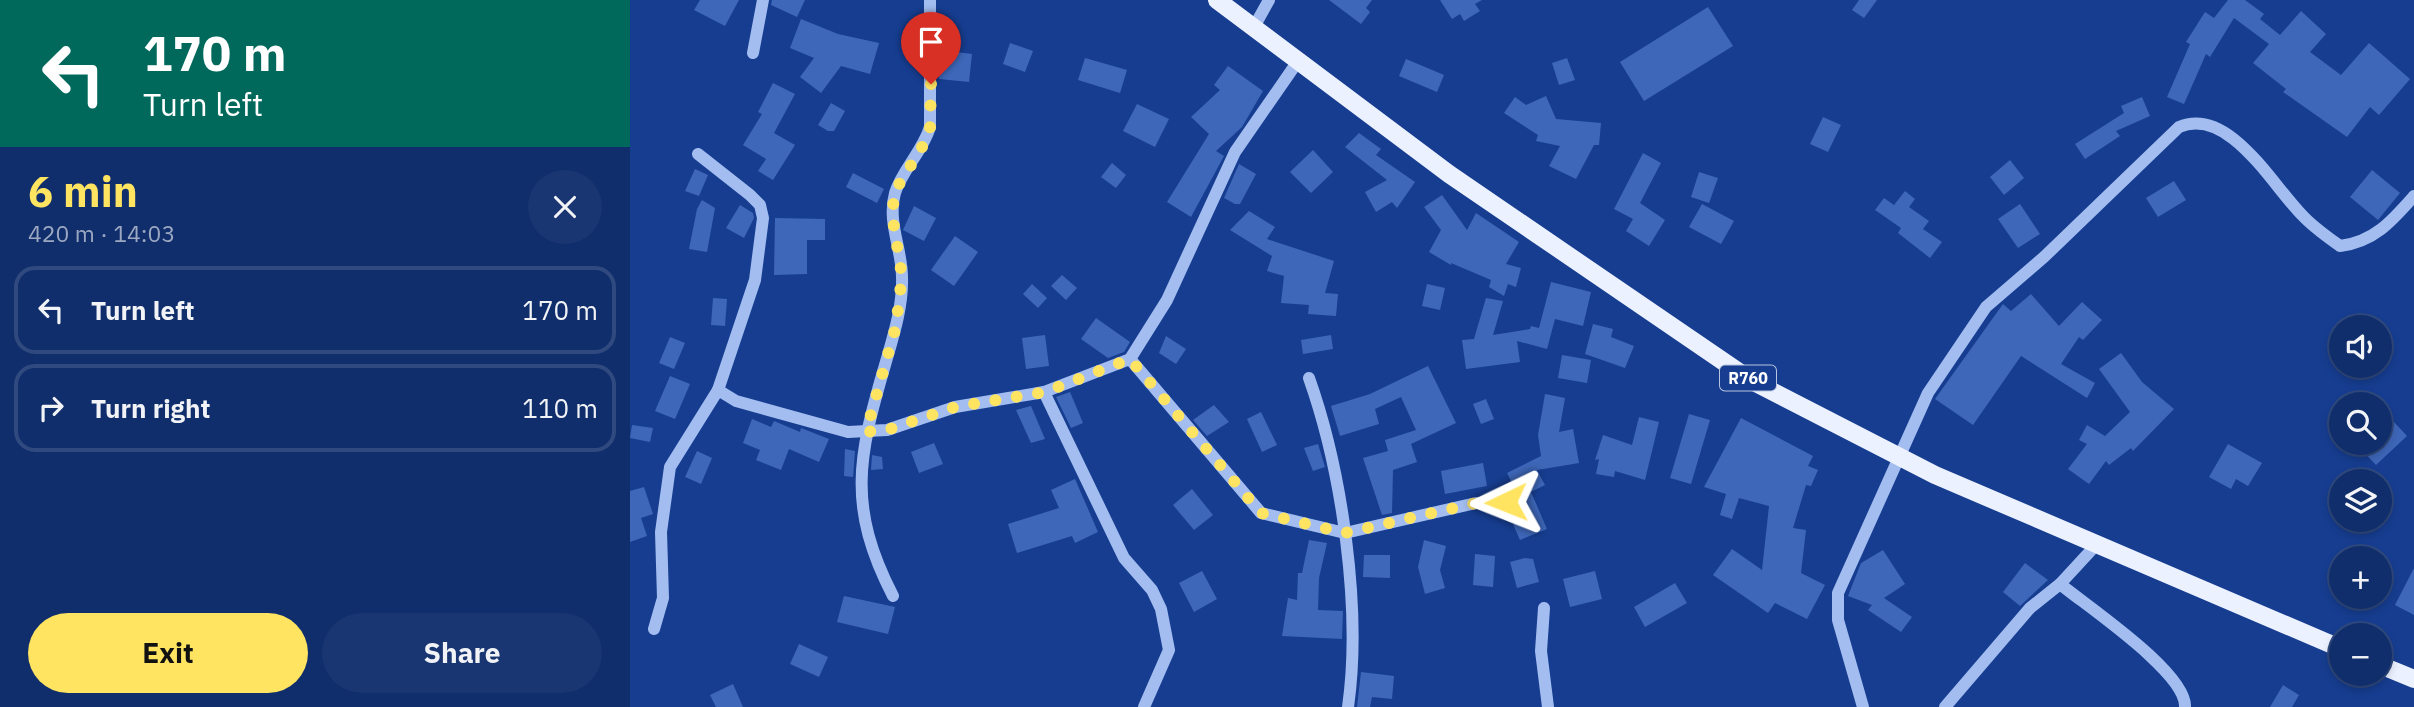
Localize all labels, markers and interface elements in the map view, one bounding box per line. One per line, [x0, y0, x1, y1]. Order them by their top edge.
pin [901, 12.0, 961, 84]
text: 170 m [143, 21, 287, 84]
icon: arrive [912, 23, 950, 61]
icon: left [28, 28, 119, 119]
text: Turn left [143, 83, 263, 125]
text: 6 min [28, 164, 138, 219]
button: close [528, 170, 602, 244]
text: 420 m · 14:03 [28, 218, 175, 248]
icon: left [32, 291, 70, 329]
text: Turn left [91, 293, 194, 327]
text: 170 m [522, 293, 598, 327]
map controls [2329, 315, 2392, 686]
button: sound [2329, 315, 2392, 378]
road number: R760 [1720, 366, 1776, 390]
icon: right [32, 389, 70, 427]
text: Turn right [91, 391, 210, 425]
text: 110 m [522, 391, 598, 425]
button: search [2329, 392, 2392, 455]
position arrow [1469, 465, 1543, 539]
button: layers [2329, 469, 2392, 532]
button: + [2329, 546, 2392, 609]
button: Exit [28, 613, 308, 693]
button: Share [322, 613, 602, 693]
button: − [2329, 623, 2392, 686]

